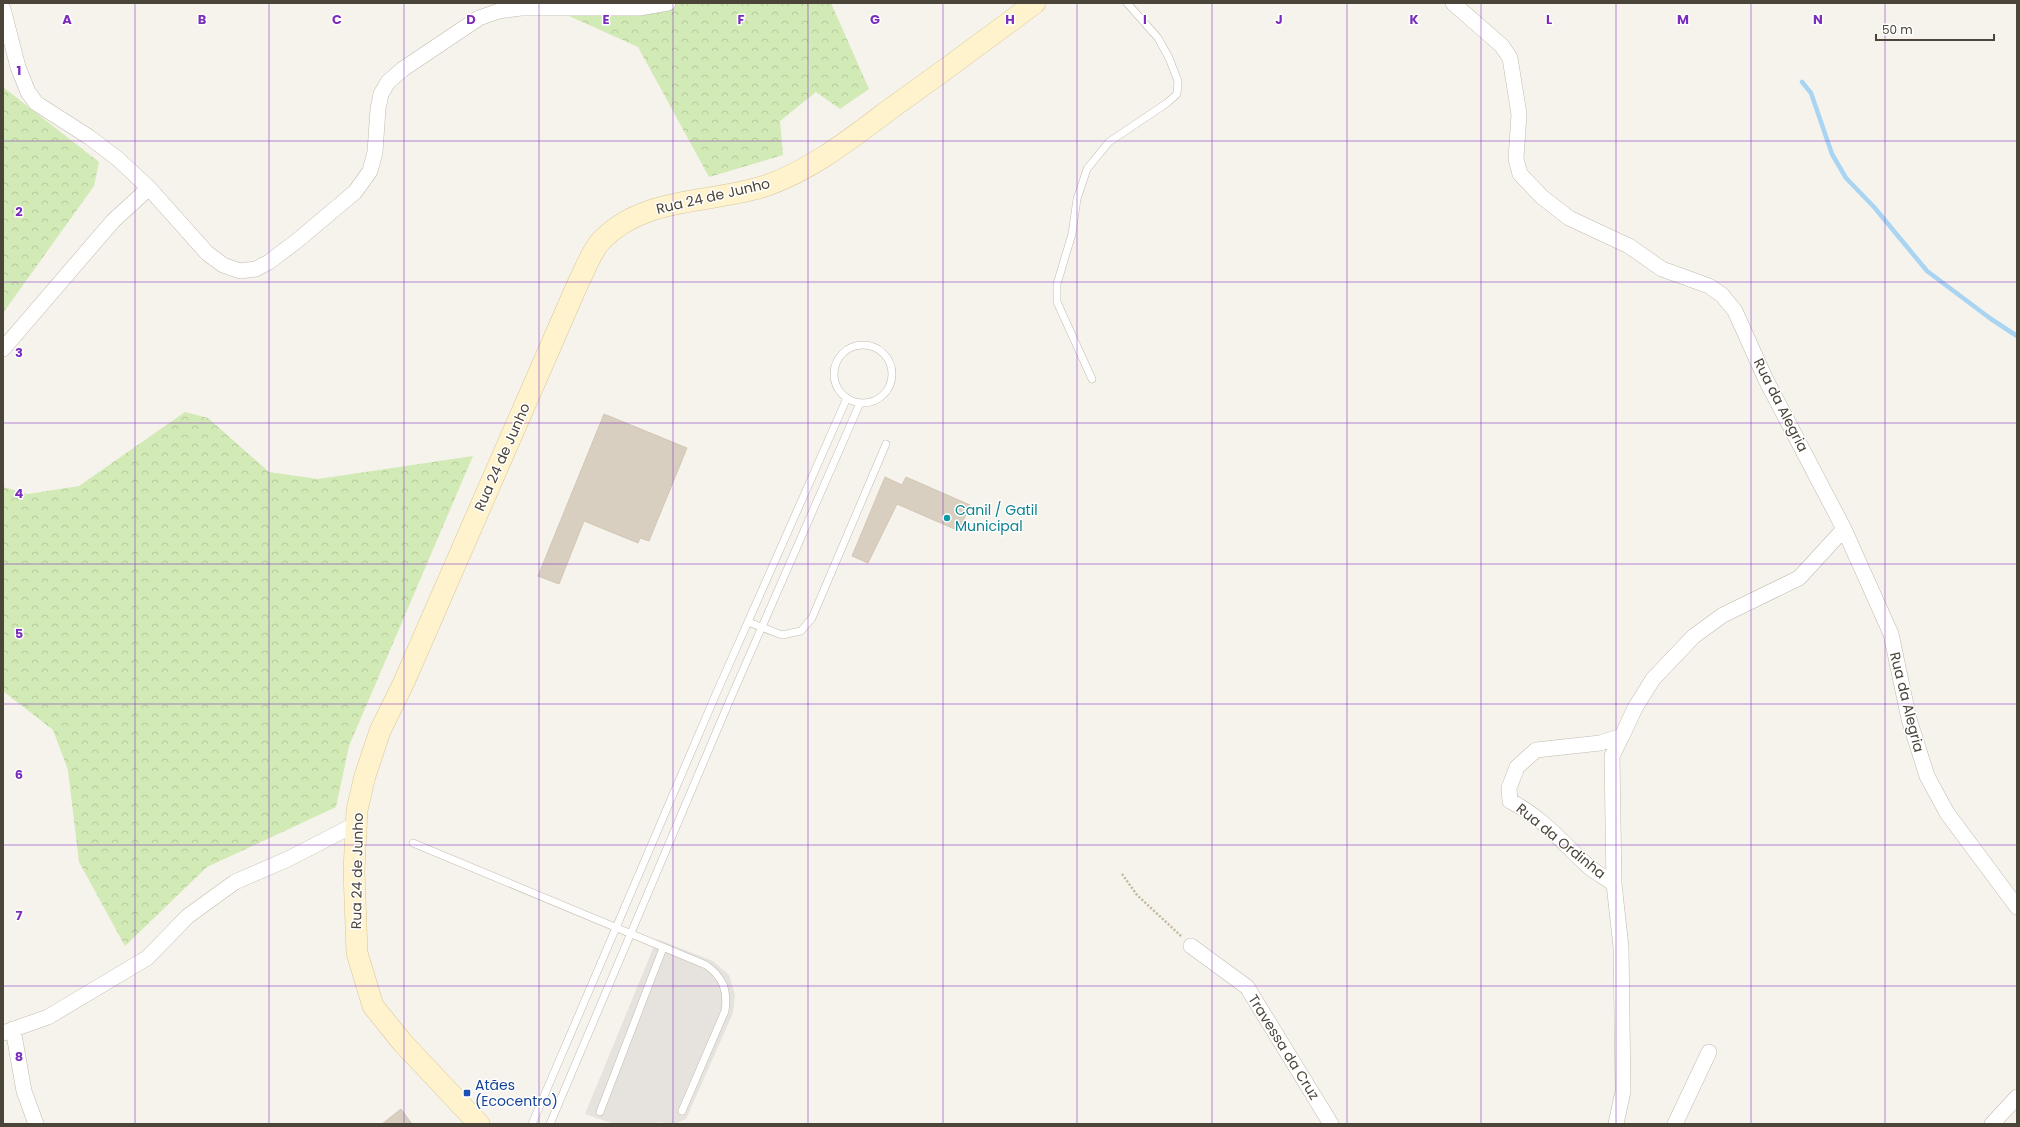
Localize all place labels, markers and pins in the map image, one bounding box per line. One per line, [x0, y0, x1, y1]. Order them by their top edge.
place label: Canil / Gatil Municipal [955, 500, 1038, 536]
marker: Canil / Gatil Municipal [942, 513, 952, 523]
place label: Atães (Ecocentro) [475, 1075, 558, 1111]
marker: Atães (Ecocentro) [462, 1088, 472, 1098]

